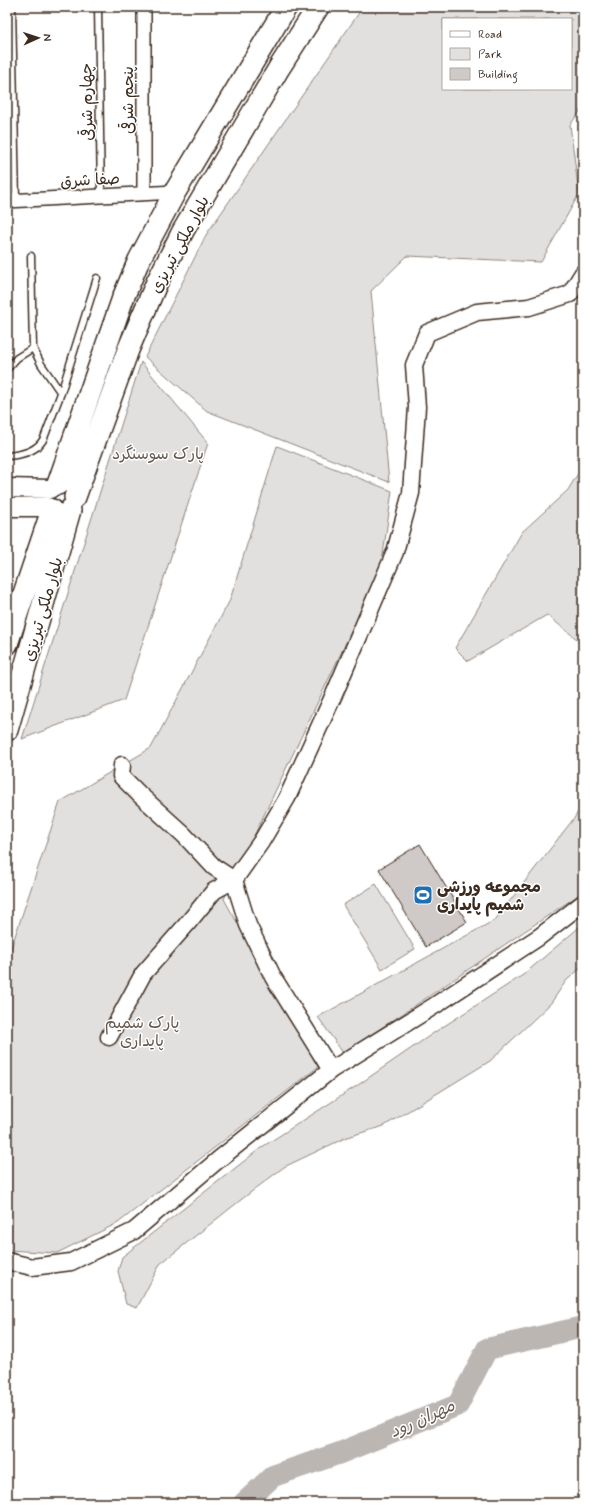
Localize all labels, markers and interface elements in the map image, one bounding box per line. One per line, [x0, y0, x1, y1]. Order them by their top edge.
north arrow [18, 18, 58, 58]
legend [442, 18, 572, 90]
text: Road [478, 27, 502, 43]
text: N [40, 34, 54, 42]
text: Park [478, 47, 502, 63]
street label: چهارم شرقی [75, 63, 100, 141]
street label: پنجم شرقی [117, 66, 140, 134]
text: Building [478, 67, 518, 84]
street label: صفا شرق [60, 168, 121, 193]
street label: بلوار ملکى تبریزى [146, 192, 215, 297]
park label: پارک سوسنگرد [112, 444, 204, 465]
street label: بلوار ملکى تبریزى [19, 555, 68, 664]
place label: مجموعه ورزشی شمیم پایداری [437, 877, 541, 917]
sports icon: مجموعه ورزشی شمیم پایداری [412, 884, 434, 906]
park label: پارک شمیم پایداری [105, 1013, 179, 1052]
water label: مهران رود [386, 1395, 458, 1443]

